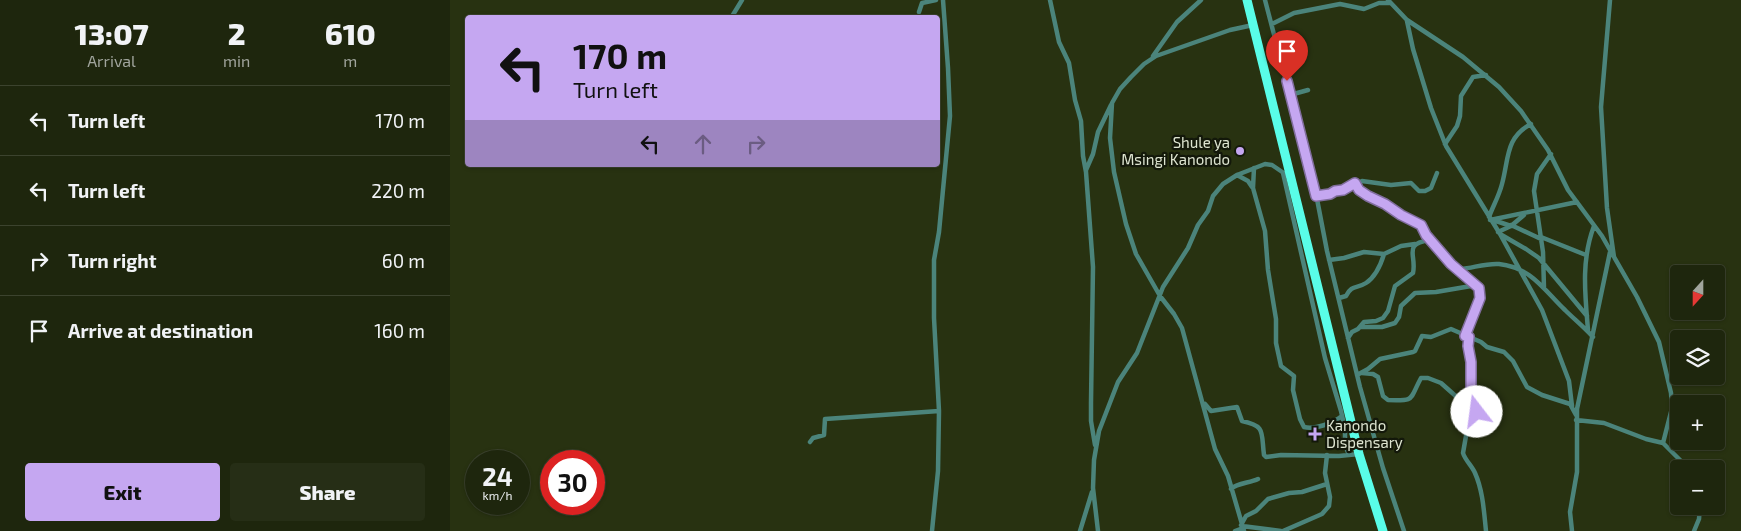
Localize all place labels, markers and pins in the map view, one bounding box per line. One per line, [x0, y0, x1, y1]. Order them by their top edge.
pin [1266, 30, 1308, 81]
place label: Shule ya Msingi Kanondo [1121, 133, 1230, 168]
marker: Shule ya Msingi Kanondo [1234, 145, 1246, 157]
place label: Kanondo Dispensary [1326, 416, 1403, 451]
marker: Kanondo Dispensary [1308, 427, 1322, 441]

